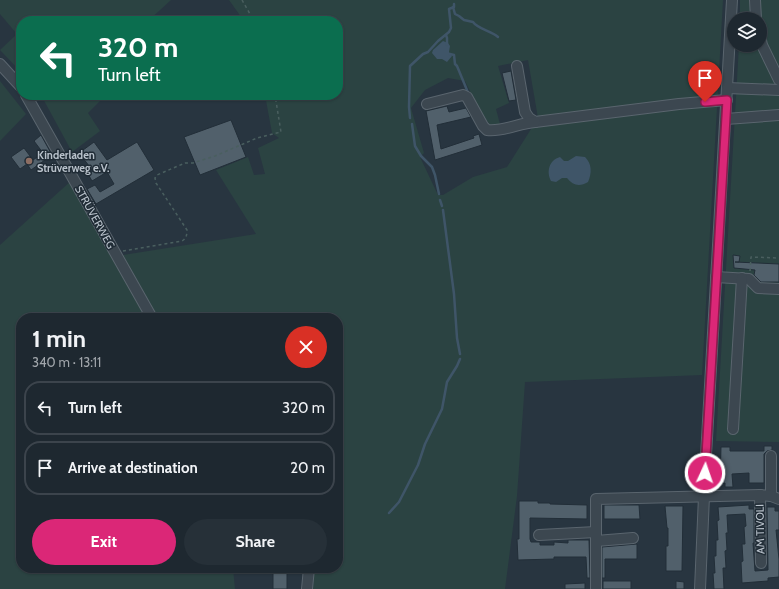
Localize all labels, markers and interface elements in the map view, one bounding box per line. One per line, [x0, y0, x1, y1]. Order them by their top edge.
map controls [727, 12, 767, 52]
button: layers [727, 12, 767, 52]
text: 320 m [98, 30, 178, 64]
icon: left [32, 32, 84, 84]
pin [688, 61, 722, 102]
text: Turn left [98, 64, 161, 86]
icon: arrive [694, 67, 716, 89]
place label: Kinderladen Strüverweg e.V. [37, 148, 110, 175]
marker: Kinderladen Strüverweg e.V. [24, 156, 34, 166]
street label: STRÜVERWEG [72, 183, 118, 251]
text: 1 min [32, 324, 86, 353]
button: close [285, 326, 327, 368]
text: 340 m · 13:11 [32, 354, 101, 370]
icon: left [34, 397, 56, 419]
text: Turn left [68, 399, 122, 417]
text: 320 m [282, 399, 325, 417]
position arrow [684, 452, 726, 494]
icon: arrive [34, 457, 56, 479]
text: Arrive at destination [68, 459, 198, 477]
text: 20 m [290, 459, 325, 477]
street label: AM TIVOLI [753, 504, 767, 554]
button: Exit [32, 519, 176, 565]
button: Share [184, 519, 327, 565]

